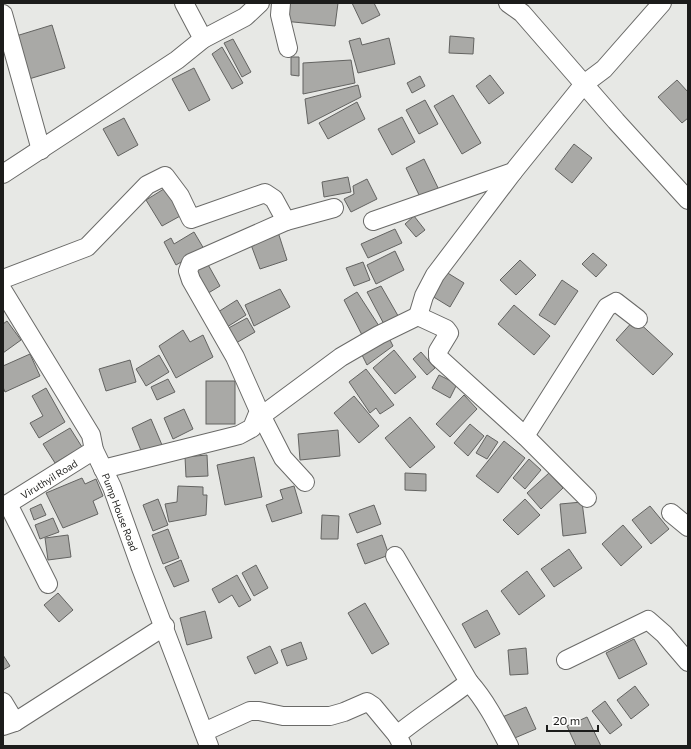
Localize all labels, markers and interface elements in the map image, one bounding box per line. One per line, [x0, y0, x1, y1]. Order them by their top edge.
street label: Viruthyil Road [19, 457, 80, 501]
street label: Pump House Road [100, 471, 140, 553]
scale bar [547, 707, 598, 733]
text: 20 m [553, 713, 580, 727]

